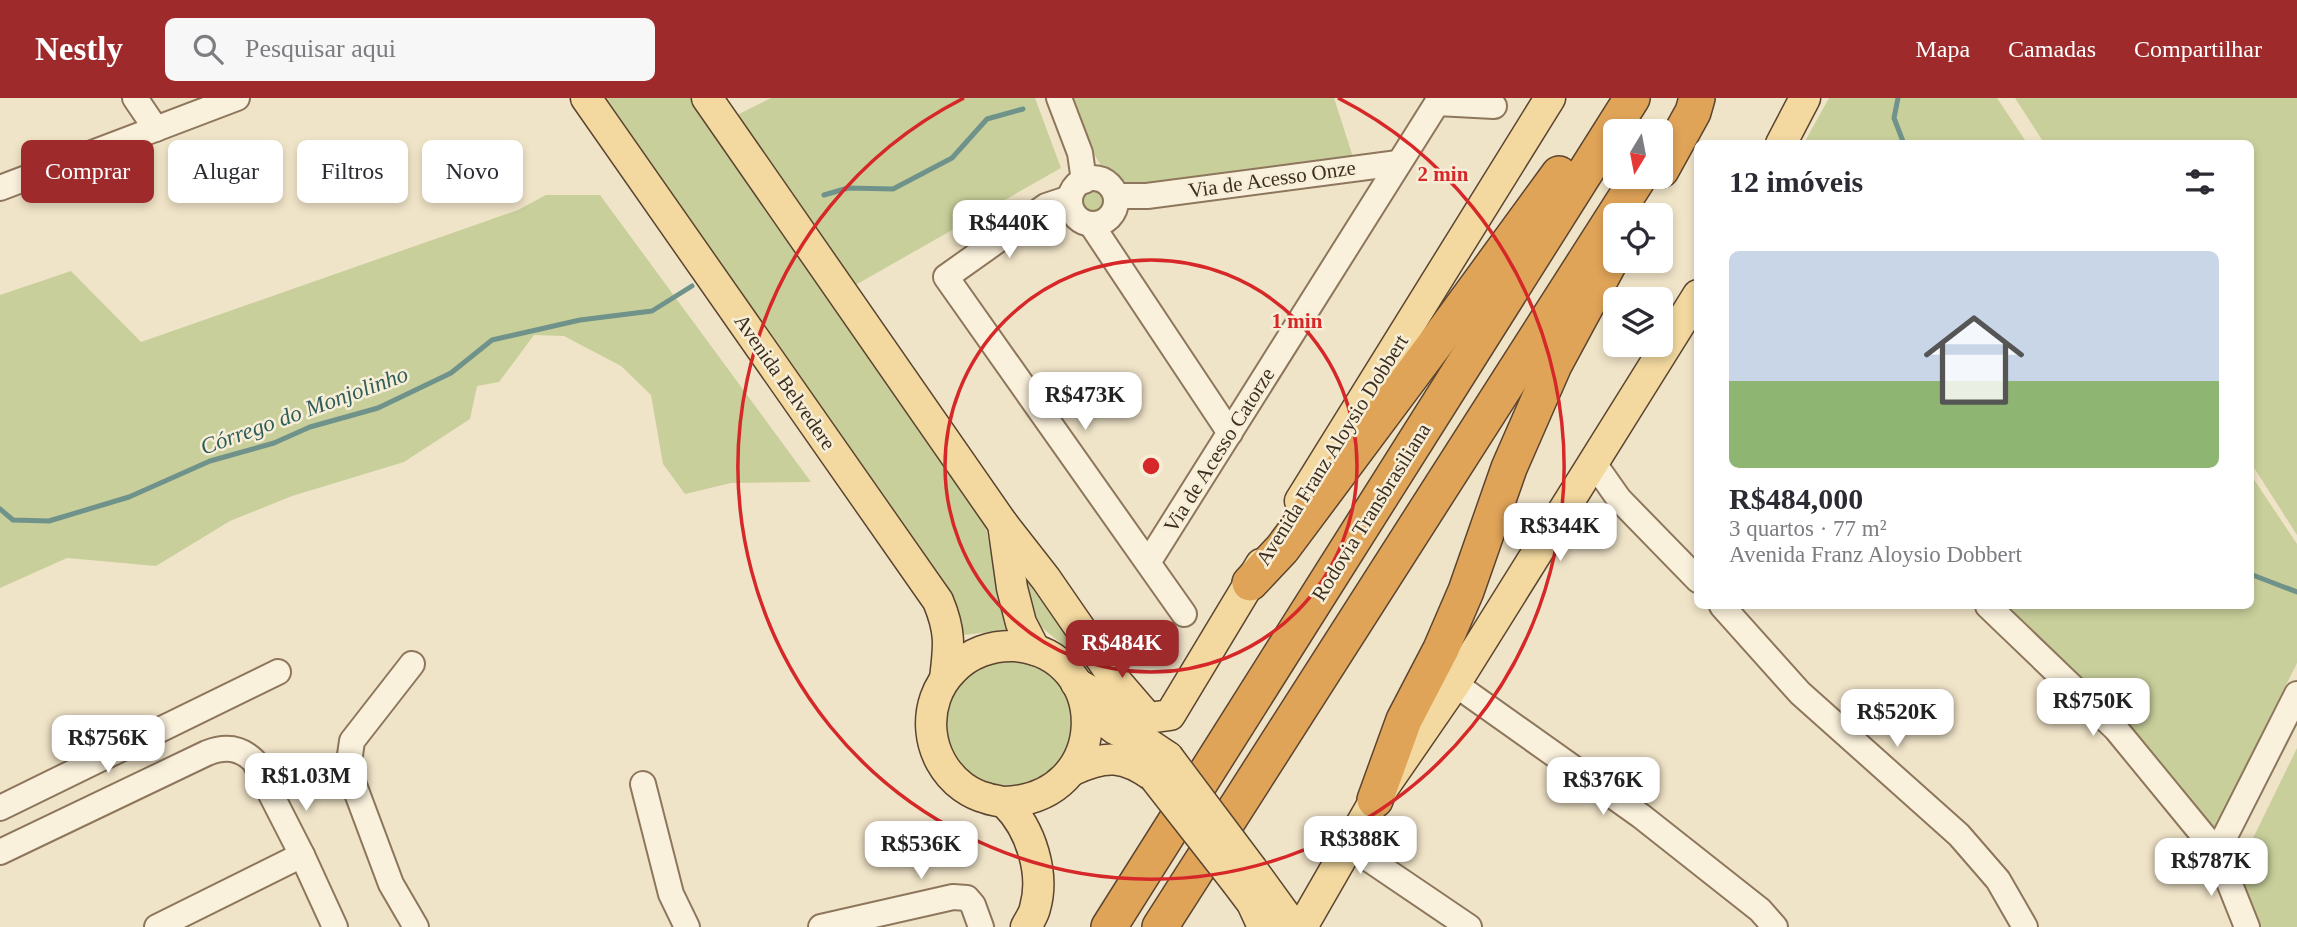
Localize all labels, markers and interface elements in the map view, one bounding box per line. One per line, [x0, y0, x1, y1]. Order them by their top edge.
search box [165, 18, 655, 81]
icon: search [189, 30, 227, 68]
text: Nestly [35, 31, 123, 67]
text: Pesquisar aqui [245, 34, 396, 63]
text: Mapa [1915, 36, 1970, 62]
text: Camadas [2008, 36, 2096, 62]
text: Compartilhar [2134, 36, 2262, 62]
north arrow [1603, 119, 1673, 189]
map controls [1603, 119, 1673, 357]
chip: Comprar [21, 140, 154, 203]
chip: Alugar [168, 140, 283, 203]
chip: Filtros [297, 140, 408, 203]
chip: Novo [422, 140, 523, 203]
street label: Via de Acesso Onze [1187, 155, 1357, 203]
text: 2 min [1418, 162, 1469, 186]
icon: filters [2181, 163, 2219, 201]
text: 12 imóveis [1729, 165, 1863, 198]
pin: R$440K [952, 200, 1066, 260]
button: locate [1603, 203, 1673, 273]
text: R$440K [969, 210, 1049, 235]
button: layers [1603, 287, 1673, 357]
icon: home [1911, 297, 2037, 423]
text: 1 min [1272, 309, 1323, 333]
street label: Avenida Belvedere [729, 310, 841, 454]
street label: Avenida Franz Aloysio Dobbert [1251, 330, 1413, 570]
water label: Córrego do Monjolinho [197, 361, 411, 460]
street label: Via de Acesso Catorze [1159, 363, 1279, 537]
pin: R$473K [1028, 372, 1142, 432]
text: R$473K [1045, 382, 1125, 407]
street label: Rodovia Transbrasiliana [1307, 418, 1436, 605]
centre of rings [1139, 454, 1163, 478]
text: R$484,000 [1729, 482, 1863, 515]
pin: R$344K [1503, 504, 1617, 563]
text: R$344K [1520, 513, 1600, 538]
text: 3 quartos · 77 m² [1729, 516, 1887, 541]
text: Avenida Franz Aloysio Dobbert [1729, 542, 2022, 567]
pin: R$484K [1065, 620, 1179, 680]
text: R$484K [1082, 630, 1162, 655]
pin: R$750K [2036, 678, 2150, 738]
text: R$750K [2053, 688, 2133, 713]
pin: R$520K [1840, 690, 1954, 749]
text: R$520K [1857, 699, 1937, 724]
pin: R$756K [51, 716, 165, 775]
text: R$756K [68, 725, 148, 750]
pin: R$1.03M [241, 754, 371, 813]
pin: R$376K [1546, 758, 1660, 817]
text: R$1.03M [261, 763, 351, 788]
text: R$376K [1563, 767, 1643, 792]
pin: R$388K [1303, 816, 1417, 876]
pin: R$536K [864, 822, 978, 881]
text: R$388K [1320, 826, 1400, 851]
text: R$536K [881, 831, 961, 856]
pin: R$787K [2154, 838, 2268, 898]
text: R$787K [2171, 848, 2251, 873]

